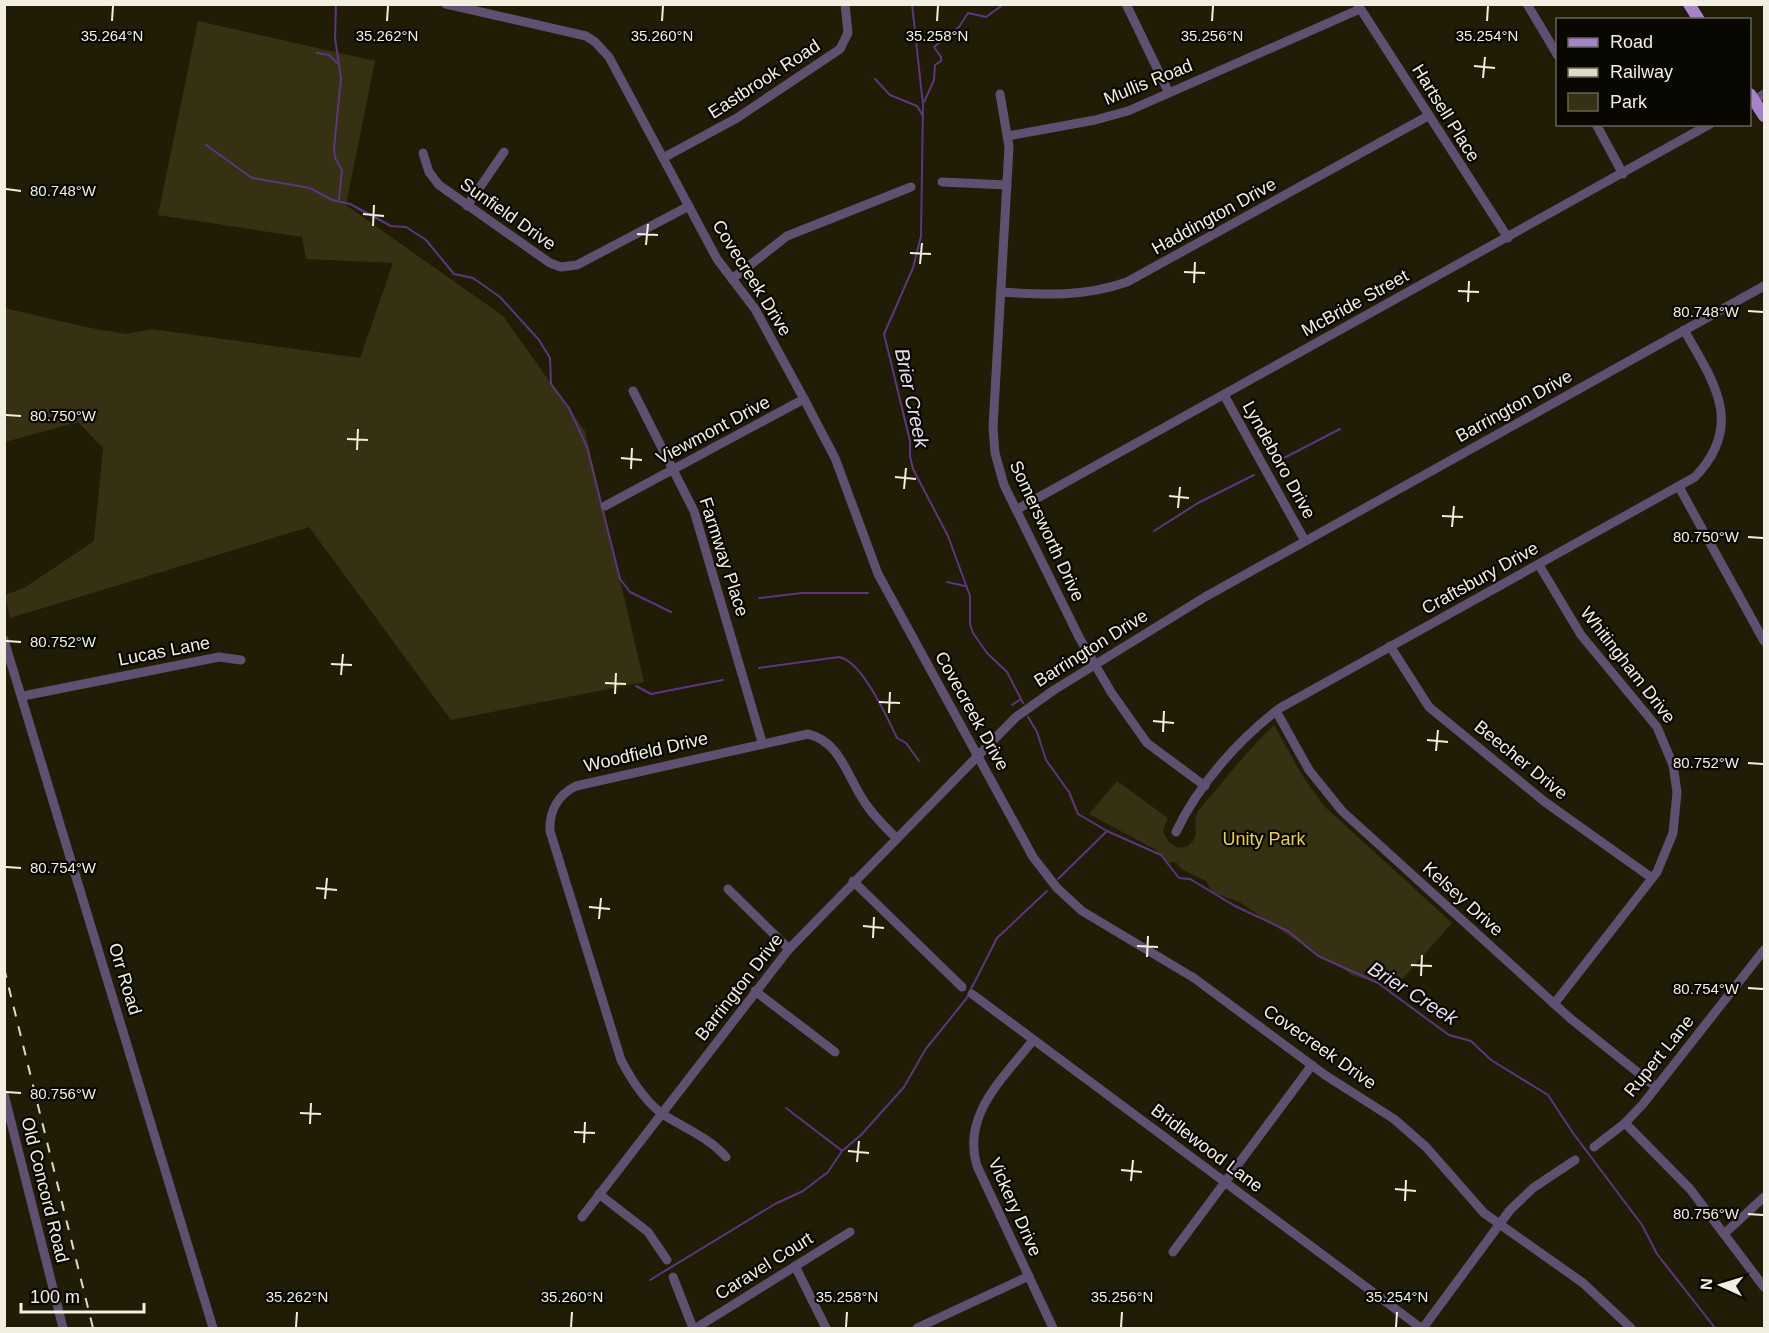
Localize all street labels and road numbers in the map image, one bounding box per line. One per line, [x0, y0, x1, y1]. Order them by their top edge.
street label: Eastbrook Road [704, 35, 824, 123]
street label: Mullis Road [1101, 55, 1195, 109]
street label: Hartsell Place [1408, 61, 1484, 165]
street label: Sunfield Drive [456, 174, 560, 254]
street label: Haddington Drive [1148, 174, 1280, 258]
street label: Covecreek Drive [708, 216, 796, 340]
street label: McBride Street [1298, 265, 1412, 341]
street label: Barrington Drive [1452, 366, 1576, 446]
street label: Viewmont Drive [653, 392, 773, 468]
street label: Lyndeboro Drive [1238, 398, 1320, 522]
street label: Somersworth Drive [1006, 457, 1088, 605]
street label: Farmway Place [695, 495, 753, 619]
street label: Craftsbury Drive [1418, 538, 1542, 618]
street label: Whitingham Drive [1576, 603, 1680, 727]
street label: Barrington Drive [1031, 605, 1151, 691]
street label: Lucas Lane [116, 632, 212, 670]
street label: Covecreek Drive [931, 648, 1013, 774]
street label: Beecher Drive [1470, 716, 1572, 804]
street label: Woodfield Drive [582, 728, 710, 776]
street label: Kelsey Drive [1419, 858, 1507, 940]
street label: Barrington Drive [691, 930, 787, 1044]
street label: Orr Road [105, 941, 145, 1017]
street label: Covecreek Drive [1260, 1001, 1380, 1093]
street label: Rupert Lane [1620, 1011, 1698, 1101]
street label: Bridlewood Lane [1147, 1100, 1267, 1196]
street label: Old Concord Road [17, 1115, 73, 1265]
street label: Vickery Drive [984, 1155, 1046, 1259]
street label: Caravel Court [712, 1228, 816, 1304]

